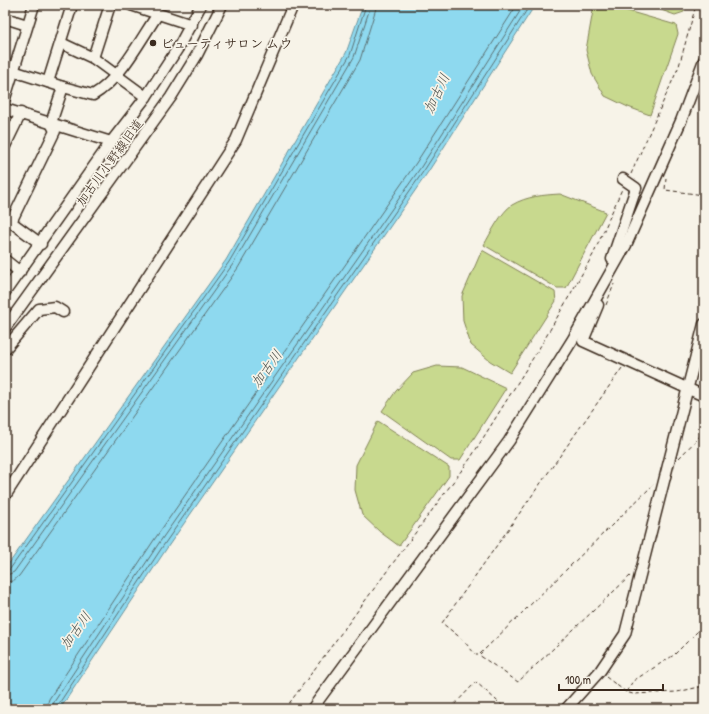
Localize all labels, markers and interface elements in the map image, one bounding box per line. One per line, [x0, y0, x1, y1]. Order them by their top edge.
place label: ビューティサロン ムウ [161, 34, 292, 52]
marker: ビューティサロン ムウ [148, 38, 158, 48]
water label: 加古川 [419, 70, 453, 116]
street label: 加古川小野線旧道 [71, 115, 147, 209]
water label: 加古川 [246, 345, 286, 391]
water label: 加古川 [55, 607, 95, 653]
scale bar [559, 666, 663, 692]
text: 100 m [565, 671, 591, 688]

